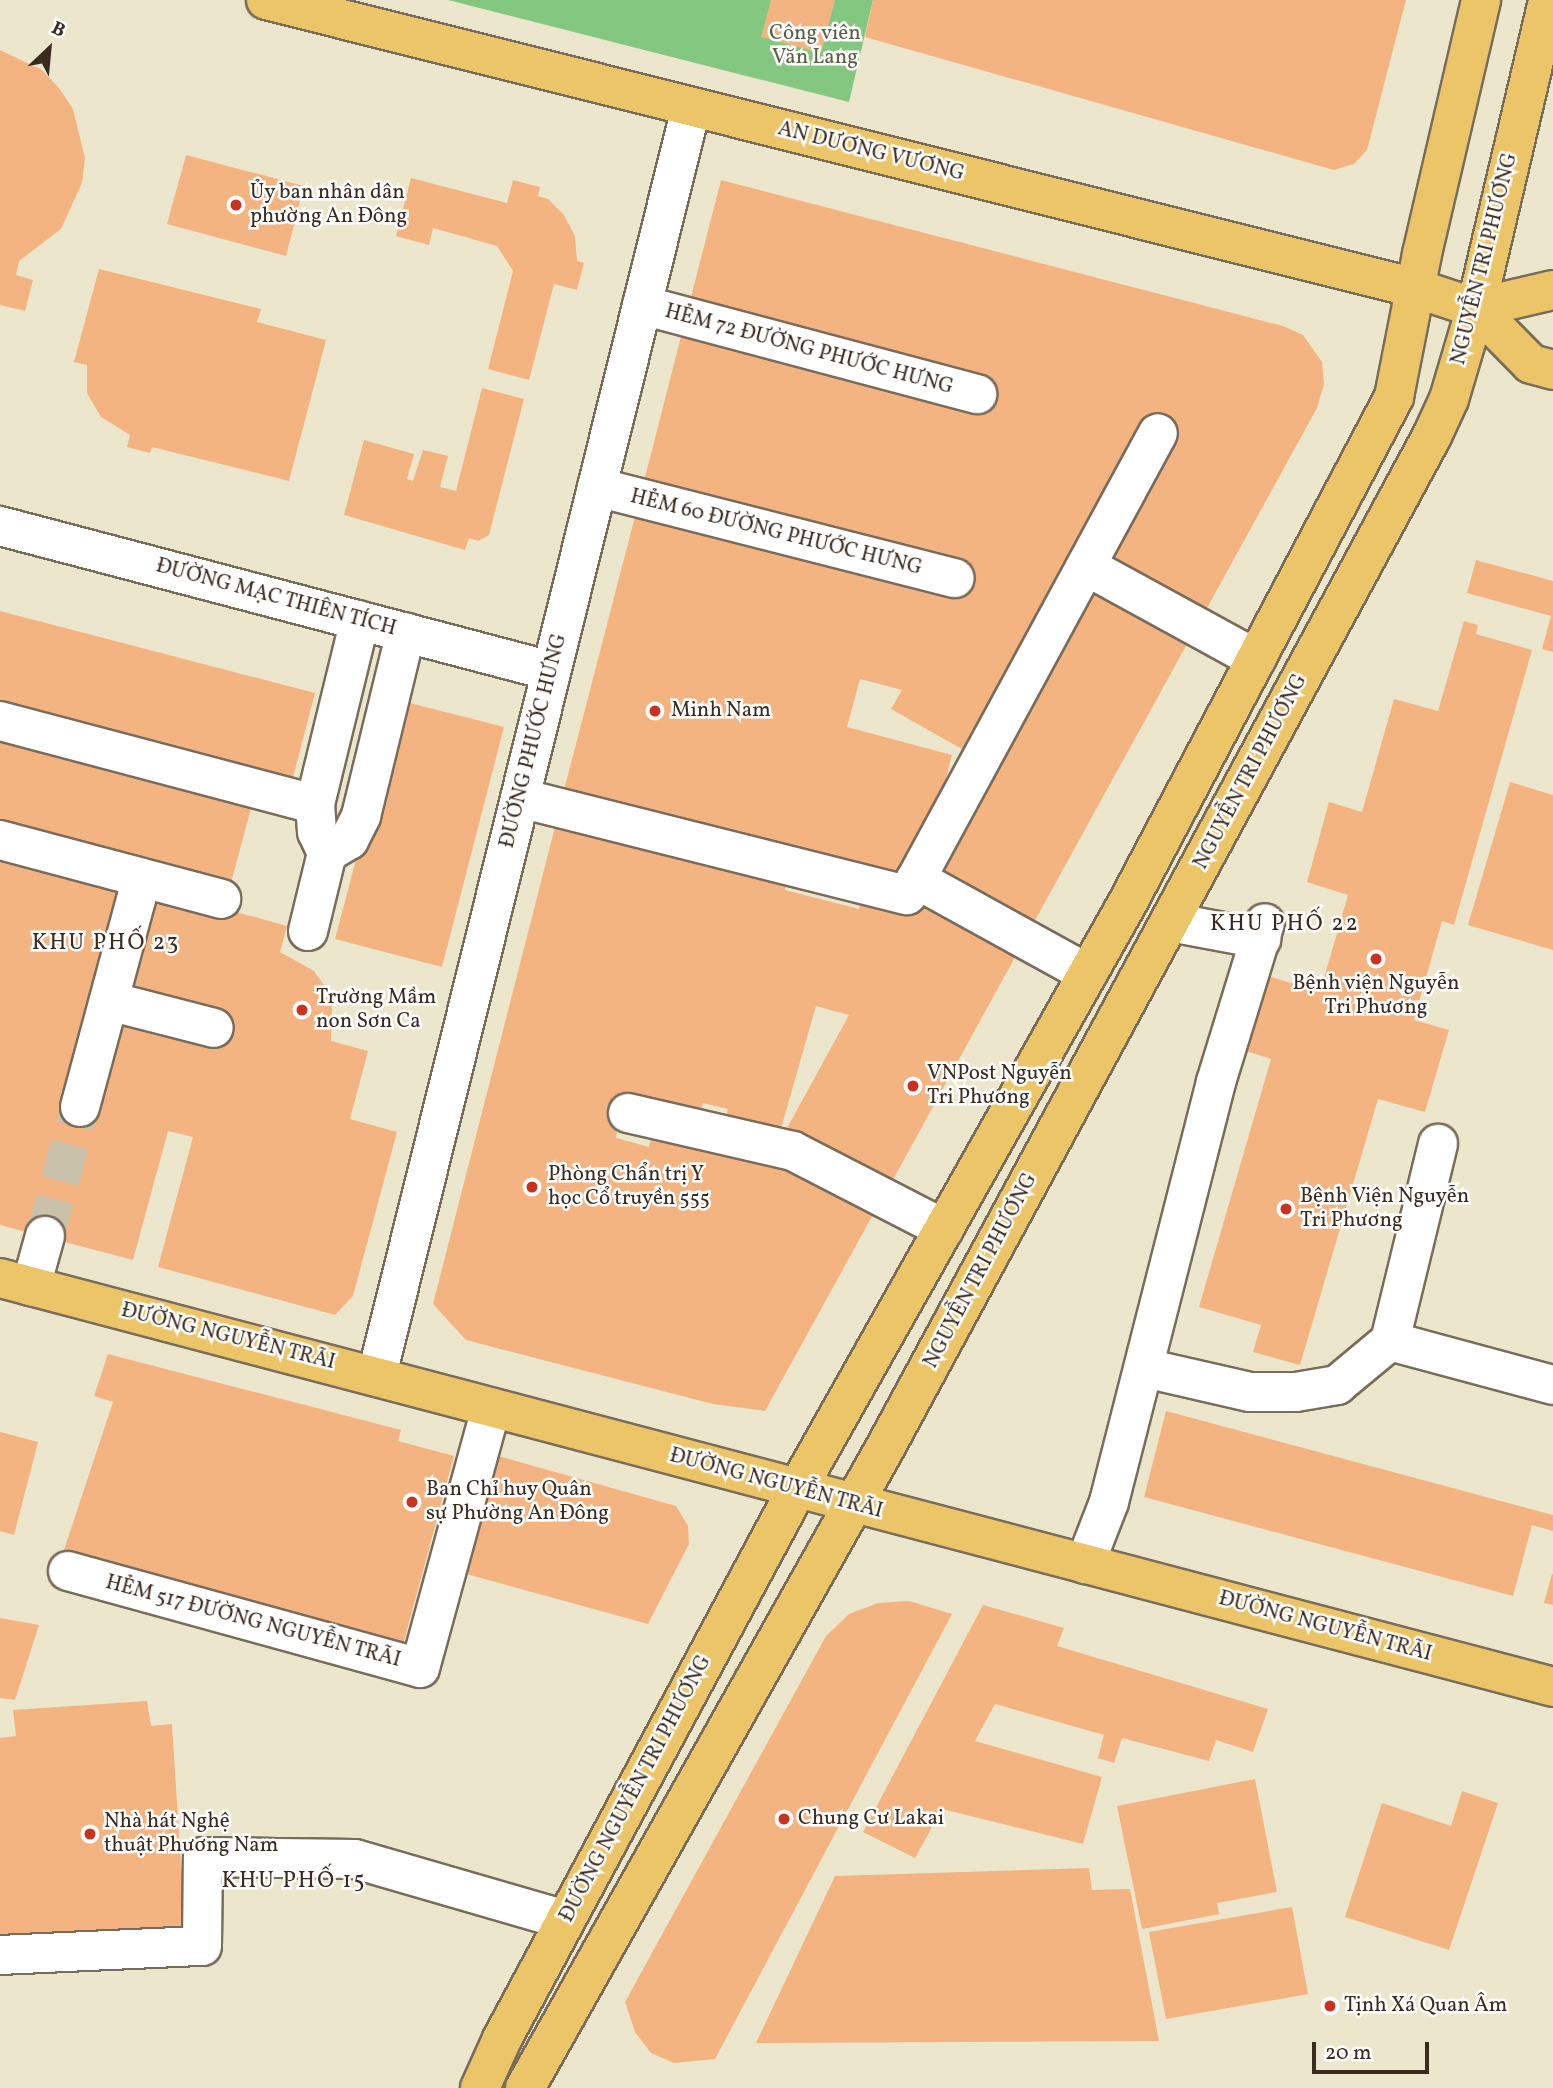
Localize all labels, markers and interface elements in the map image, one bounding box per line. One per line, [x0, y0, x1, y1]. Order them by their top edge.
north arrow [14, 14, 84, 84]
text: B [47, 16, 70, 45]
park label: Công viên Văn Lang [769, 21, 861, 71]
street label: AN DƯƠNG VƯƠNG [775, 117, 967, 187]
street label: NGUYỄN TRI PHƯƠNG [1446, 150, 1524, 368]
place label: Ủy ban nhân dân phường An Đông [250, 180, 407, 230]
marker: Ủy ban nhân dân phường An Đông [228, 197, 244, 213]
street label: HẺM 72 ĐƯỜNG PHƯỚC HƯNG [662, 299, 956, 401]
street label: HẺM 60 ĐƯỜNG PHƯỚC HƯNG [628, 485, 924, 581]
street label: ĐƯỜNG MẠC THIÊN TÍCH [152, 554, 400, 642]
street label: ĐƯỜNG PHƯỚC HƯNG [495, 631, 573, 851]
street label: NGUYỄN TRI PHƯƠNG [1189, 670, 1313, 874]
place label: Minh Nam [671, 698, 771, 724]
marker: Minh Nam [645, 701, 665, 721]
district label: KHU PHỐ 22 [1211, 910, 1359, 938]
district label: KHU PHỐ 23 [33, 929, 179, 957]
marker: Bệnh viện Nguyễn Tri Phương [1366, 949, 1386, 969]
place label: Bệnh viện Nguyễn Tri Phương [1292, 971, 1460, 1021]
place label: Trường Mầm non Sơn Ca [316, 985, 436, 1035]
marker: Trường Mầm non Sơn Ca [294, 1002, 310, 1018]
place label: VNPost Nguyễn Tri Phương [927, 1061, 1072, 1111]
marker: VNPost Nguyễn Tri Phương [905, 1078, 921, 1094]
place label: Phòng Chẩn trị Y học Cổ truyền 555 [548, 1162, 710, 1212]
street label: NGUYỄN TRI PHƯƠNG [919, 1169, 1043, 1373]
marker: Phòng Chẩn trị Y học Cổ truyền 555 [522, 1177, 542, 1197]
place label: Bệnh Viện Nguyễn Tri Phương [1300, 1184, 1470, 1234]
marker: Bệnh Viện Nguyễn Tri Phương [1278, 1201, 1294, 1217]
street label: ĐƯỜNG NGUYỄN TRÃI [118, 1298, 338, 1376]
street label: ĐƯỜNG NGUYỄN TRÃI [666, 1443, 886, 1525]
place label: Ban Chỉ huy Quân sự Phường An Đông [426, 1477, 609, 1527]
marker: Ban Chỉ huy Quân sự Phường An Đông [404, 1494, 420, 1510]
street label: HẺM 517 ĐƯỜNG NGUYỄN TRÃI [102, 1570, 404, 1674]
street label: ĐƯỜNG NGUYỄN TRÃI [1215, 1586, 1435, 1668]
street label: ĐƯỜNG NGUYỄN TRI PHƯƠNG [555, 1651, 717, 1927]
place label: Chung Cư Lakai [798, 1806, 944, 1832]
place label: Nhà hát Nghệ thuật Phương Nam [104, 1809, 278, 1859]
marker: Chung Cư Lakai [776, 1811, 792, 1827]
marker: Nhà hát Nghệ thuật Phương Nam [82, 1826, 98, 1842]
district label: KHU PHỐ 15 [223, 1867, 365, 1895]
place label: Tịnh Xá Quan Âm [1344, 1993, 1507, 2019]
marker: Tịnh Xá Quan Âm [1322, 1998, 1338, 2014]
scale bar [1315, 2028, 1432, 2072]
text: 20 m [1325, 2039, 1371, 2068]

